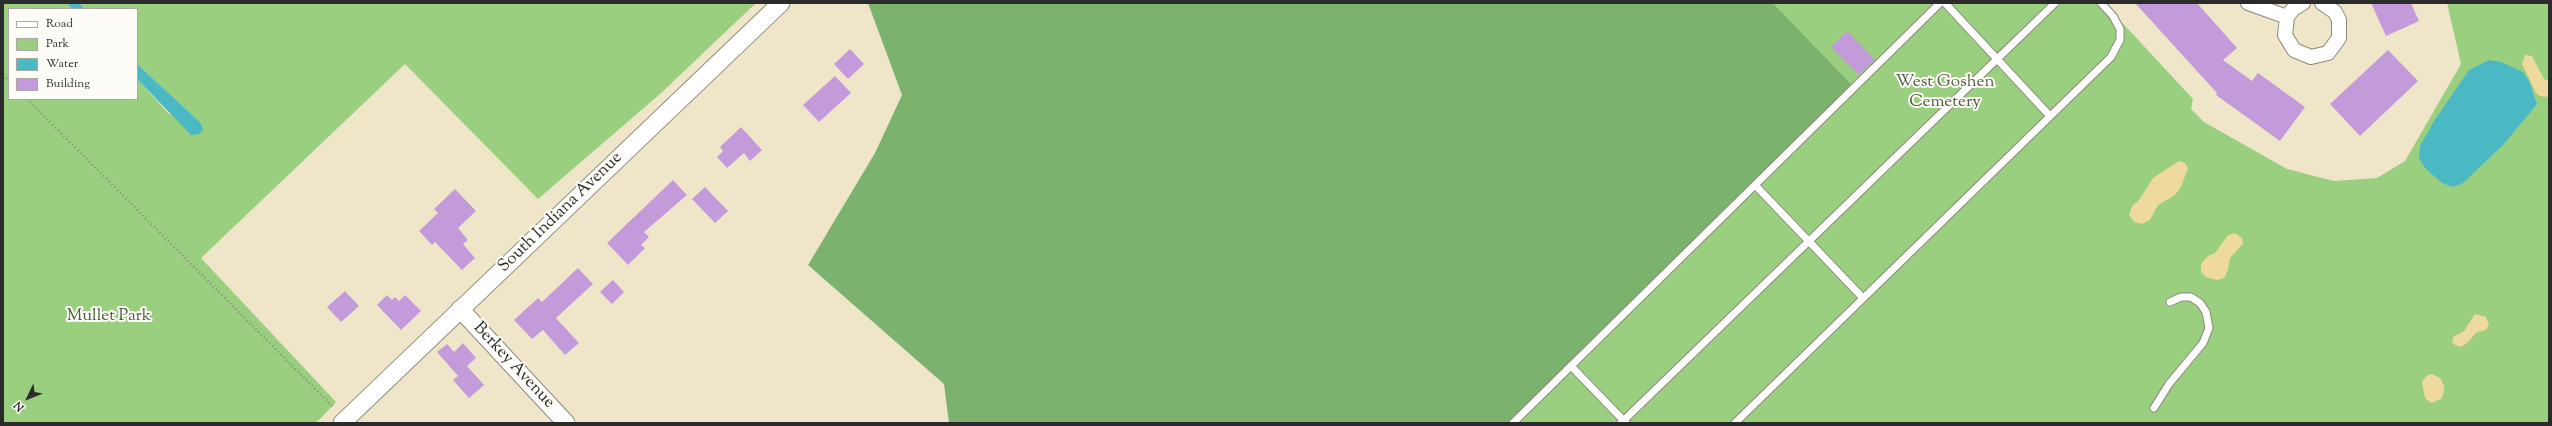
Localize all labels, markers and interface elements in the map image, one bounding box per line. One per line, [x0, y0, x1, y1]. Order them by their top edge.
legend [8, 8, 138, 100]
text: Road [46, 15, 73, 33]
text: Park [46, 35, 69, 53]
text: Water [46, 55, 78, 73]
park label: West Goshen Cemetery [1896, 73, 1994, 113]
text: Building [46, 75, 90, 93]
street label: South Indiana Avenue [495, 148, 627, 278]
park label: Mullet Park [67, 307, 151, 327]
street label: Berkey Avenue [468, 319, 558, 413]
north arrow [8, 378, 48, 418]
text: N [10, 398, 28, 415]

